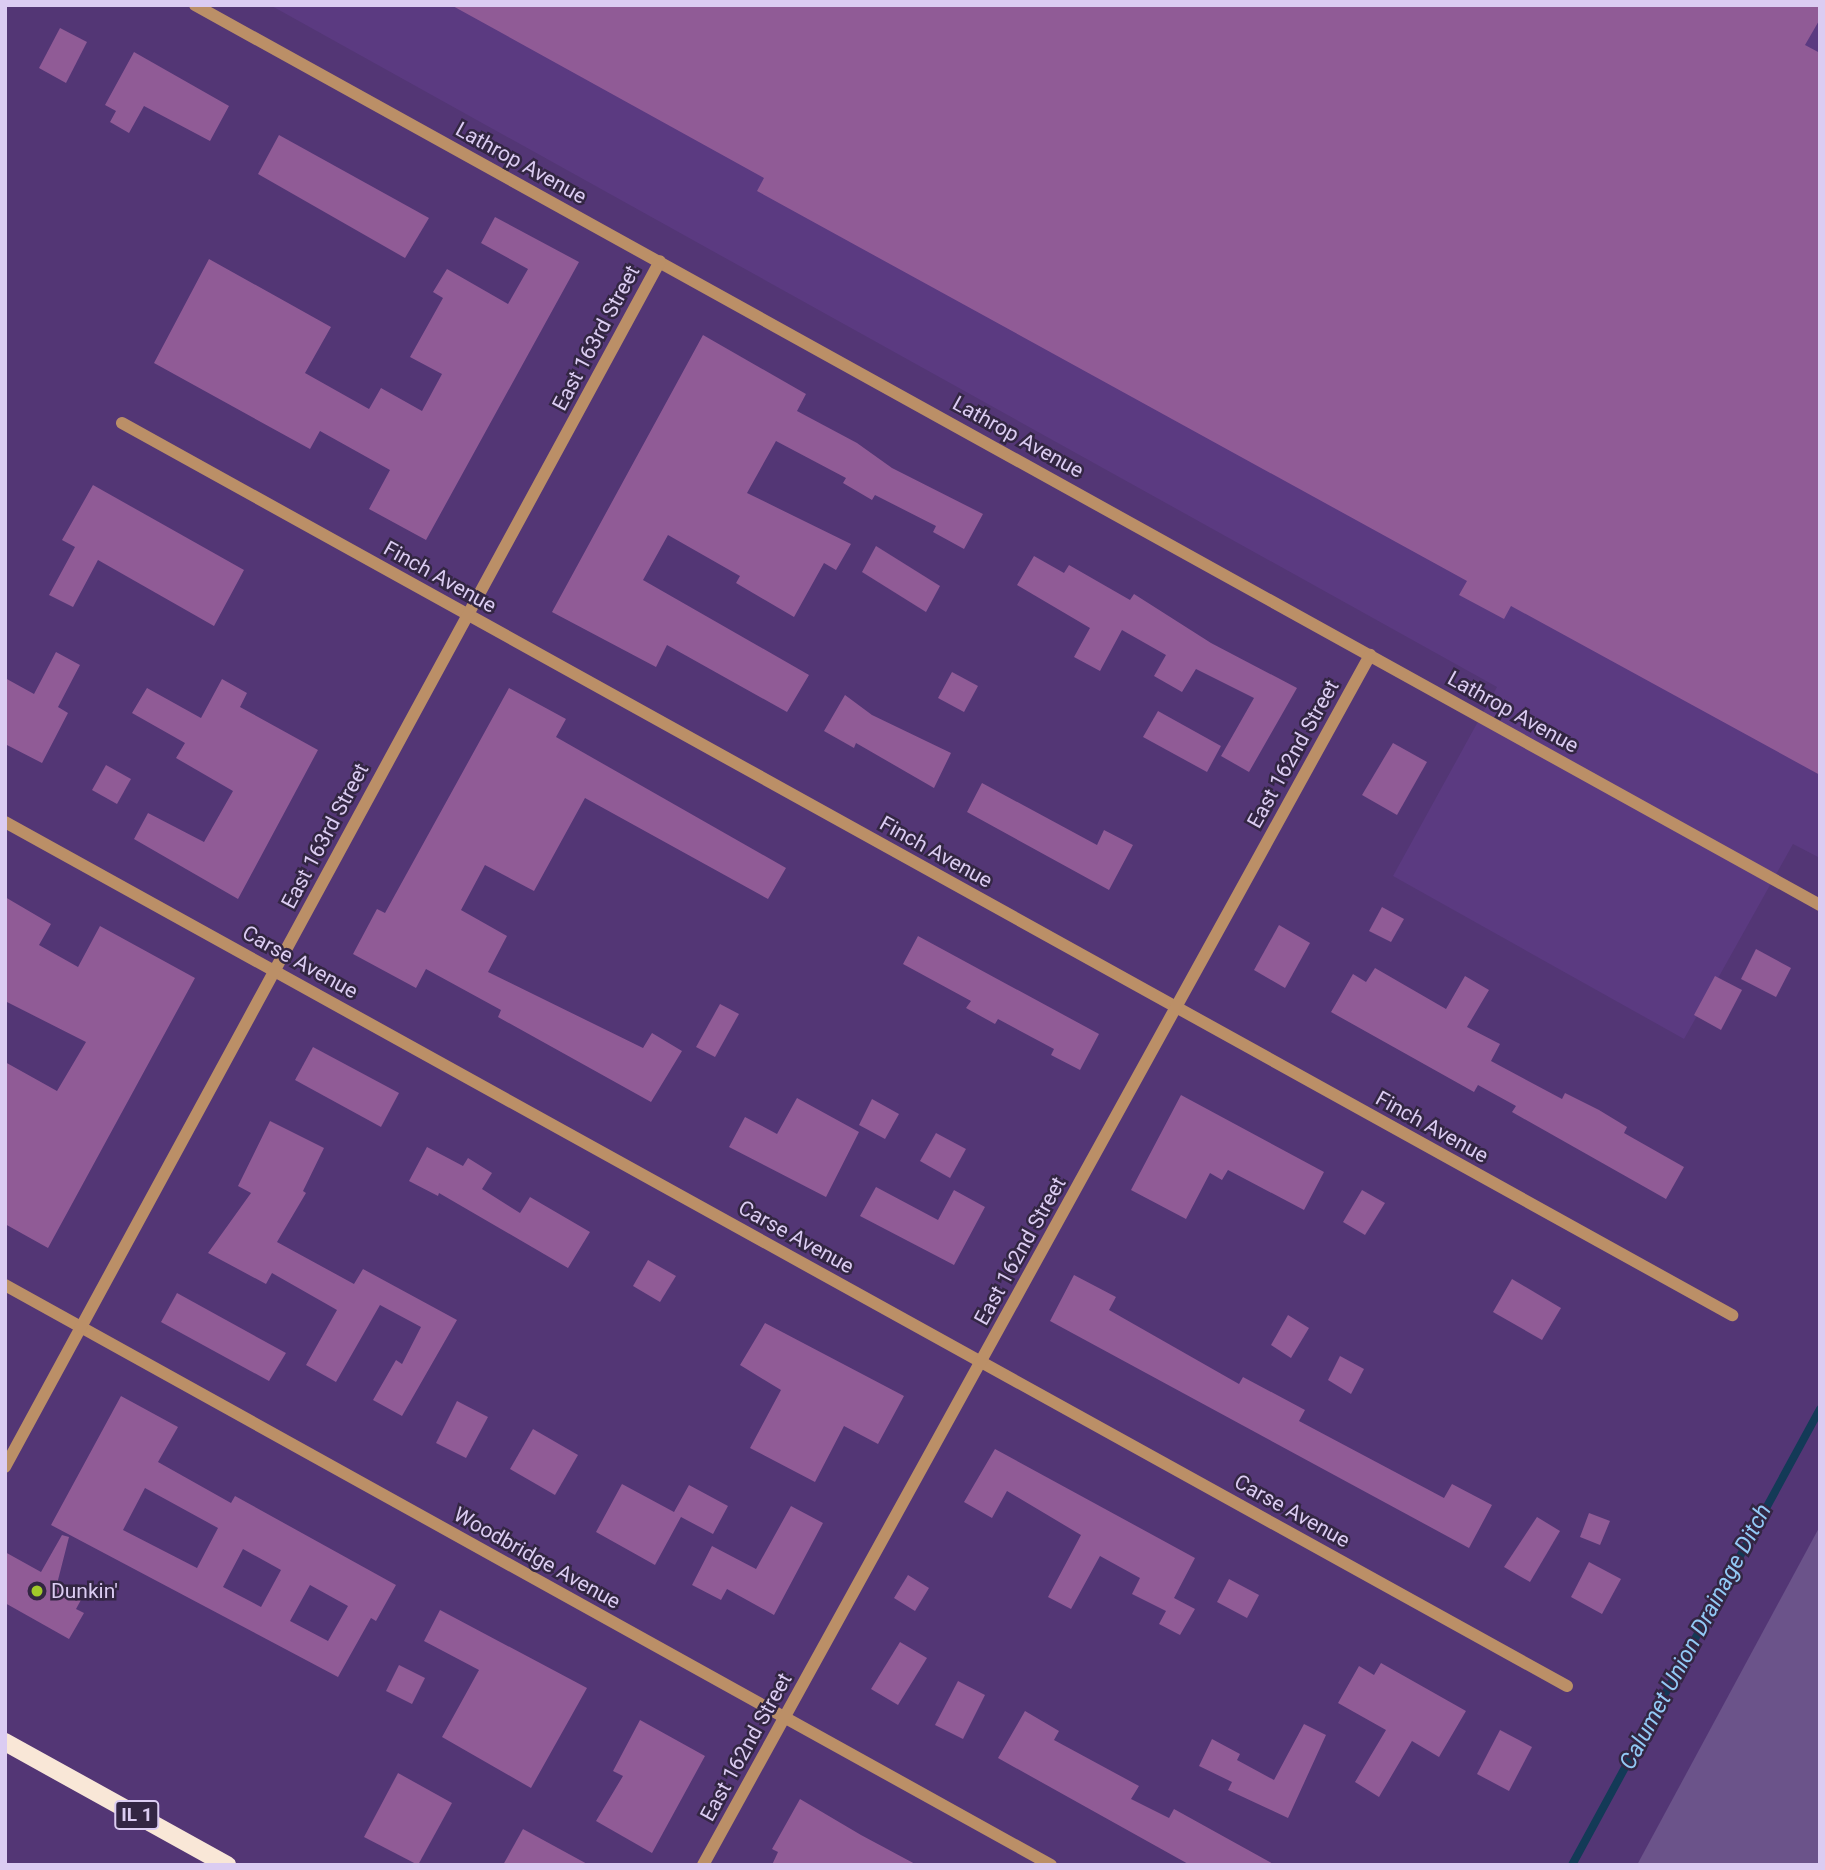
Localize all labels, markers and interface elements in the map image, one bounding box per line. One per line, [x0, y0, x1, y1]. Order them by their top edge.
street label: Lathrop Avenue [451, 117, 591, 209]
street label: East 163rd Street [547, 261, 645, 415]
street label: Lathrop Avenue [948, 391, 1088, 483]
street label: Finch Avenue [379, 536, 501, 618]
street label: Lathrop Avenue [1443, 666, 1583, 758]
street label: East 162nd Street [1242, 675, 1344, 833]
street label: East 163rd Street [276, 759, 374, 913]
street label: Finch Avenue [875, 811, 997, 893]
street label: Carse Avenue [238, 920, 362, 1004]
street label: Finch Avenue [1371, 1086, 1493, 1168]
street label: East 162nd Street [969, 1172, 1071, 1330]
street label: Carse Avenue [734, 1195, 858, 1279]
street label: Carse Avenue [1230, 1469, 1354, 1553]
water label: Calumet Union Drainage Ditch [1614, 1500, 1778, 1774]
street label: Woodbridge Avenue [449, 1502, 625, 1614]
place label: Dunkin' [51, 1578, 118, 1604]
marker: Dunkin' [29, 1583, 45, 1599]
street label: East 162nd Street [695, 1668, 797, 1826]
road number: IL 1 [114, 1800, 160, 1830]

